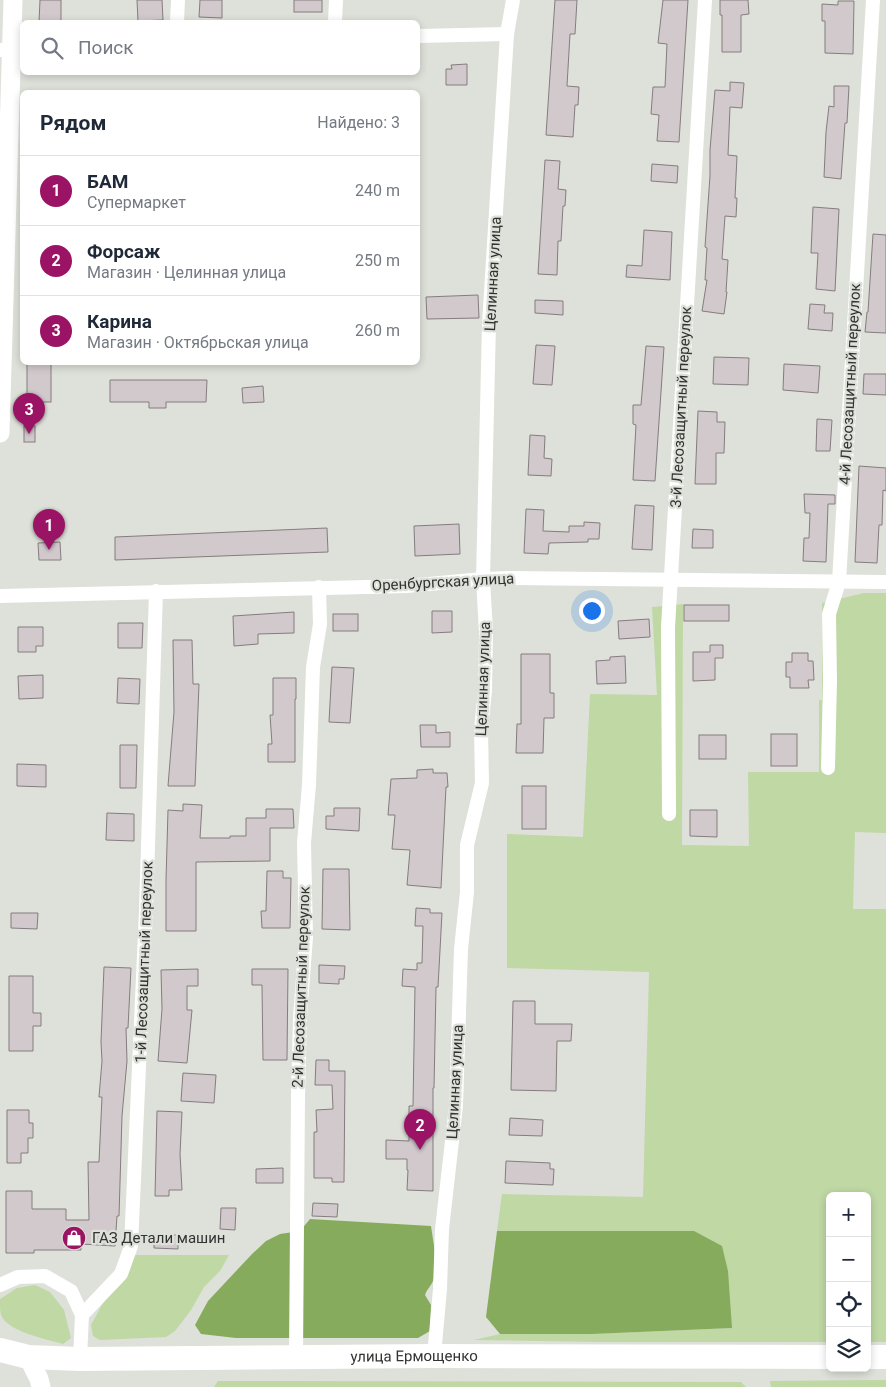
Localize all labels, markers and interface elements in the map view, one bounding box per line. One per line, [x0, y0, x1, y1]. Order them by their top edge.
search box [20, 20, 420, 75]
icon: search [38, 34, 66, 62]
text: Поиск [78, 36, 134, 59]
text: Рядом [40, 111, 106, 135]
text: Найдено: 3 [317, 113, 400, 132]
text: БАМ [87, 170, 128, 193]
text: 1 [51, 181, 61, 200]
text: 240 m [355, 181, 400, 200]
text: Супермаркет [87, 193, 186, 212]
street label: Целинная улица [481, 216, 505, 332]
text: Форсаж [87, 240, 160, 263]
text: 2 [51, 251, 61, 270]
text: 250 m [355, 251, 400, 270]
text: Магазин · Целинная улица [87, 263, 286, 282]
street label: 4-й Лесозащитный переулок [836, 283, 864, 485]
street label: 3-й Лесозащитный переулок [667, 306, 695, 508]
text: Карина [87, 310, 152, 333]
text: 3 [51, 321, 61, 340]
text: 260 m [355, 321, 400, 340]
text: Магазин · Октябрьская улица [87, 333, 309, 352]
pin: 3 [13, 393, 45, 434]
pin: 1 [33, 509, 65, 550]
street label: Оренбургская улица [371, 569, 515, 595]
your location [579, 598, 605, 624]
street label: Целинная улица [472, 621, 494, 737]
street label: 1-й Лесозащитный переулок [131, 861, 157, 1063]
street label: 2-й Лесозащитный переулок [288, 886, 314, 1088]
street label: Целинная улица [443, 1024, 467, 1140]
pin: 2 [404, 1109, 436, 1150]
map controls [826, 1192, 871, 1372]
button: + [826, 1192, 871, 1237]
shop icon: ГАЗ Детали машин [61, 1225, 87, 1251]
place label: ГАЗ Детали машин [92, 1229, 226, 1247]
button: − [826, 1237, 871, 1282]
button: locate [826, 1282, 871, 1327]
button: layers [826, 1327, 871, 1372]
street label: улица Ермощенко [350, 1347, 478, 1366]

